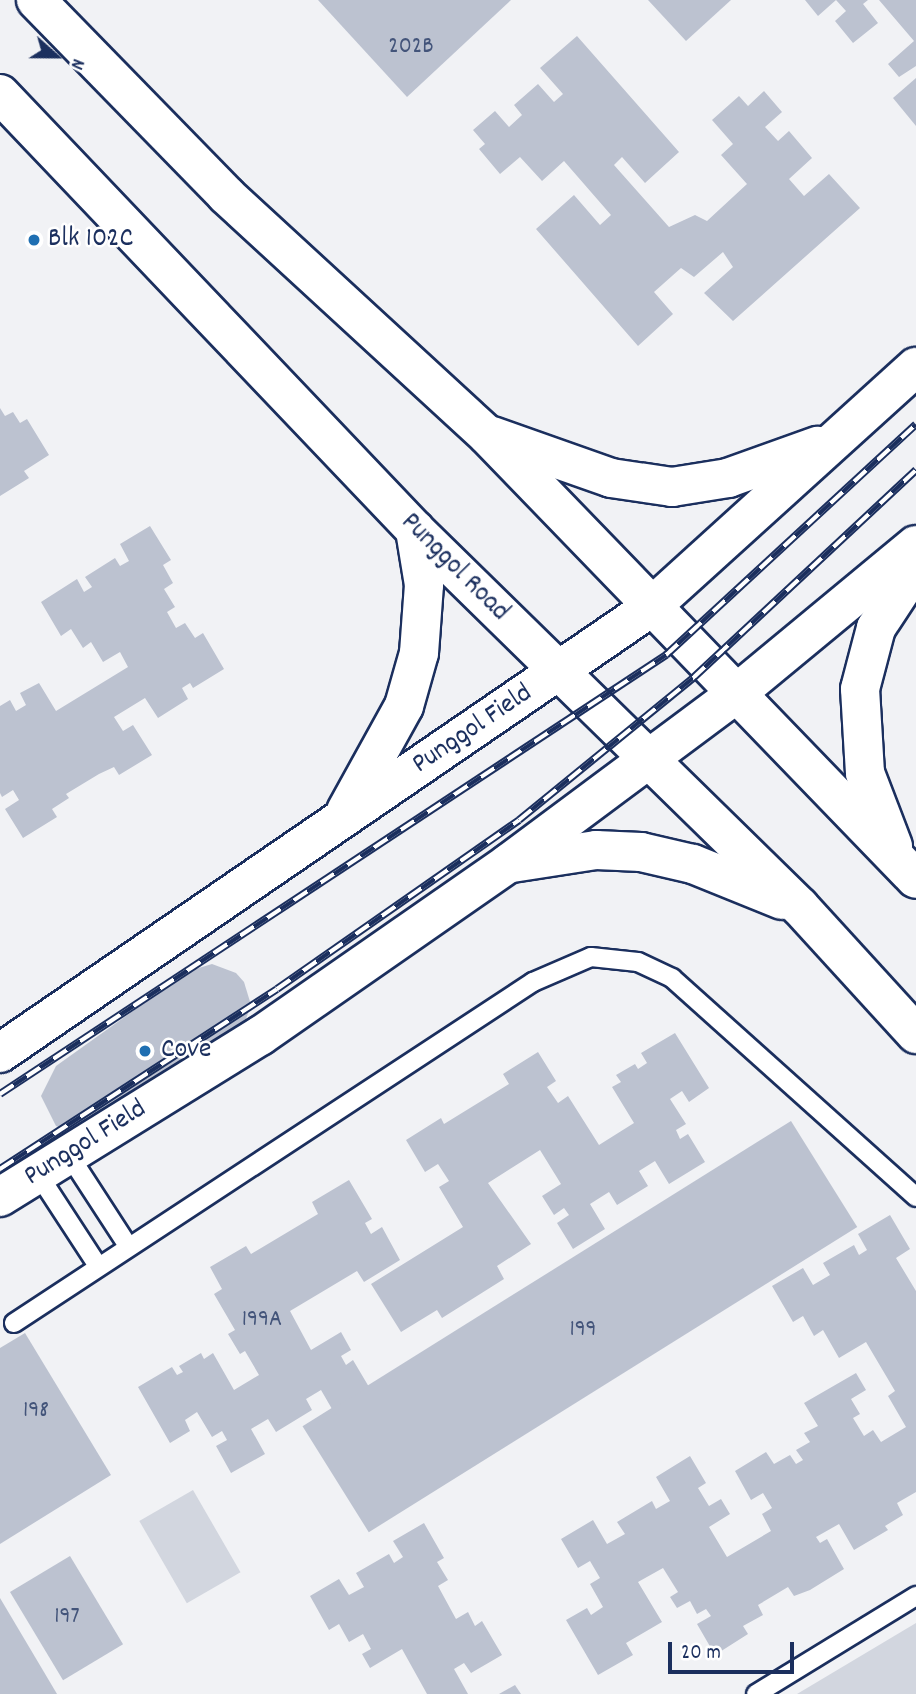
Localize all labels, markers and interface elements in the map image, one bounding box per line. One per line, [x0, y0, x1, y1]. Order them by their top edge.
north arrow [21, 21, 91, 91]
house number: 202B [388, 34, 434, 62]
text: N [62, 54, 90, 73]
place label: Blk 102C [48, 223, 133, 257]
marker: Blk 102C [26, 232, 42, 248]
street label: Punggol Road [393, 507, 515, 629]
street label: Punggol Field [407, 678, 539, 782]
place label: Cove [161, 1034, 211, 1068]
marker: Cove [135, 1041, 155, 1061]
street label: Punggol Field [19, 1093, 153, 1195]
house number: 199A [242, 1307, 282, 1335]
house number: 199 [569, 1317, 597, 1345]
house number: 198 [23, 1398, 49, 1426]
house number: 197 [54, 1604, 80, 1632]
scale bar [671, 1628, 797, 1672]
text: 20 m [681, 1639, 721, 1669]

